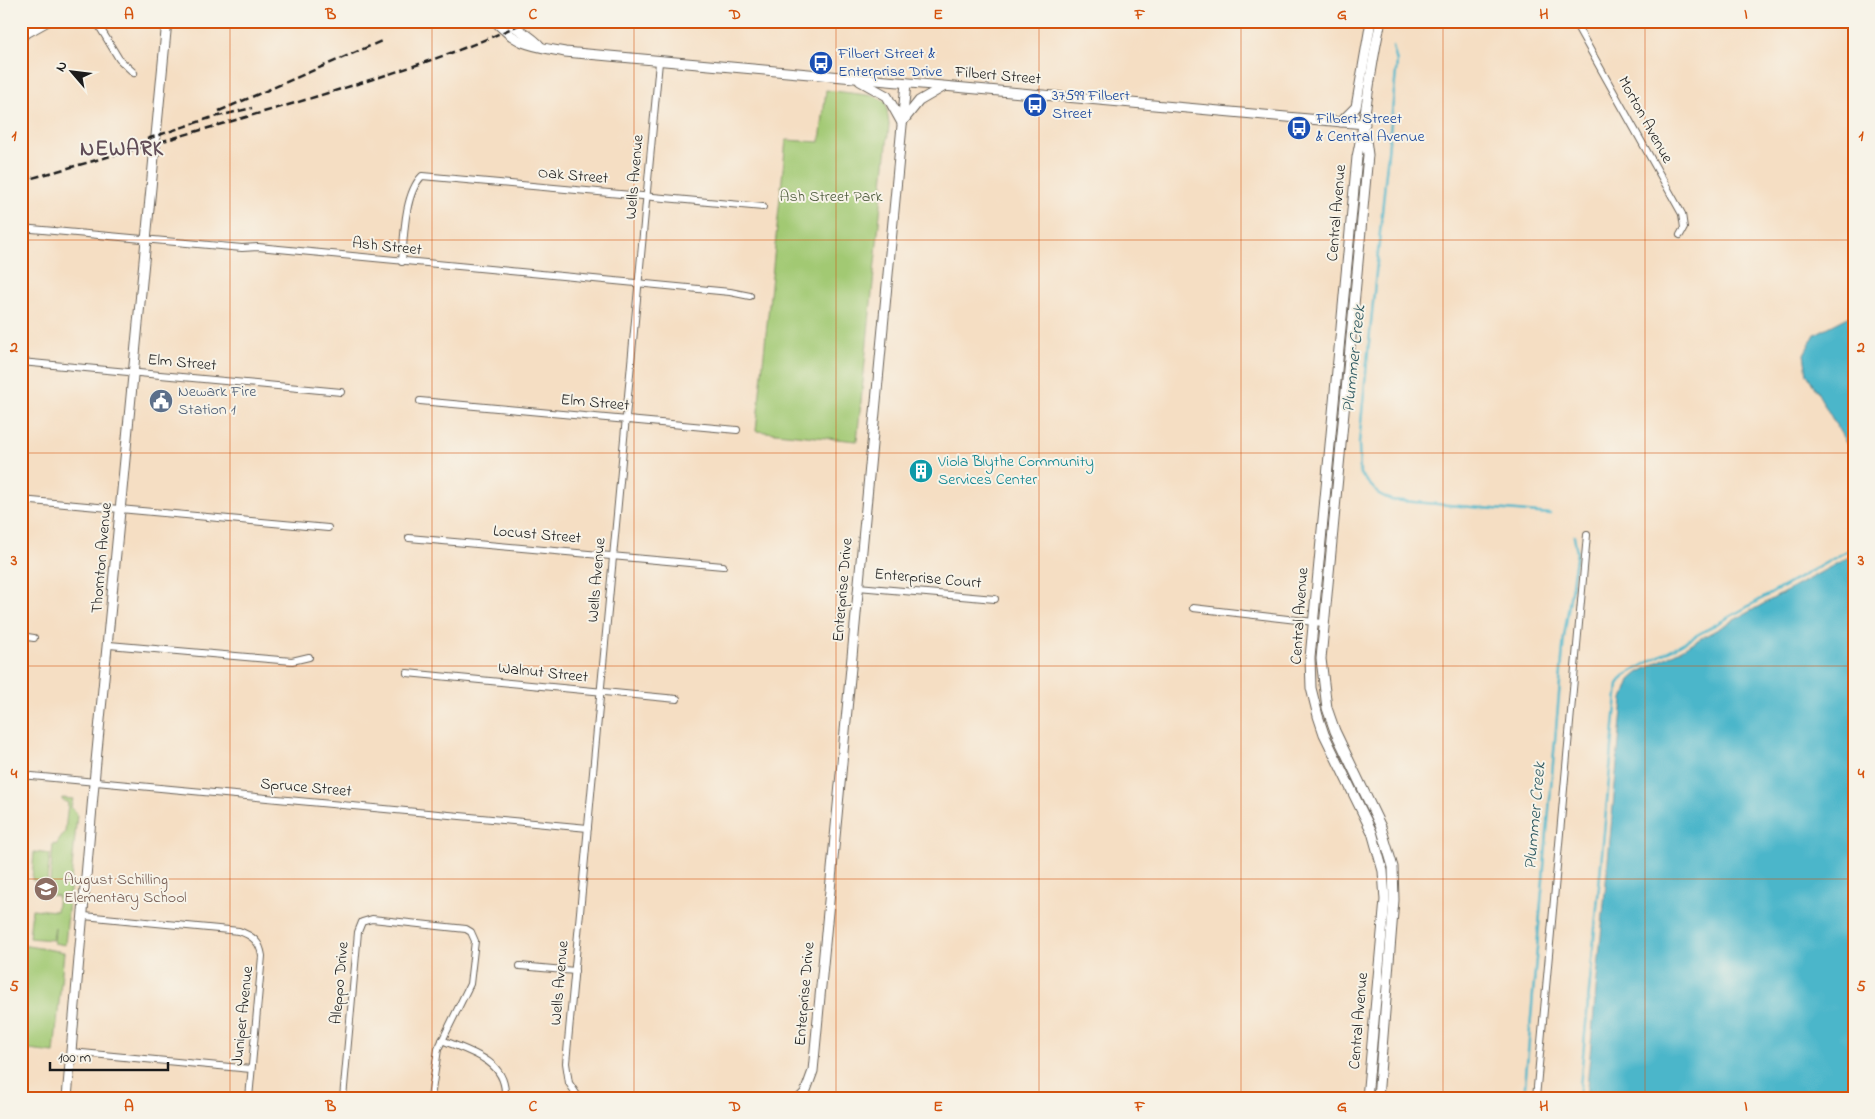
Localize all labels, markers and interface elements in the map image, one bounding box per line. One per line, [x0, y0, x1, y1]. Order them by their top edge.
text: A [124, 3, 134, 27]
text: B [325, 3, 337, 27]
text: C [529, 3, 538, 27]
text: D [728, 3, 741, 27]
text: E [933, 3, 943, 27]
text: F [1134, 3, 1146, 27]
text: G [1337, 3, 1347, 27]
text: H [1539, 3, 1549, 27]
text: I [1744, 3, 1748, 27]
place label: Filbert Street & Enterprise Drive [837, 42, 943, 84]
north arrow [48, 48, 98, 98]
bus stop icon: Filbert Street & Enterprise Drive [808, 50, 834, 76]
text: N [50, 57, 73, 76]
street label: Filbert Street [953, 60, 1043, 92]
street label: Morton Avenue [1611, 72, 1679, 169]
place label: 37599 Filbert Street [1052, 84, 1130, 126]
bus stop icon: 37599 Filbert Street [1022, 92, 1048, 118]
place label: Filbert Street & Central Avenue [1315, 107, 1425, 149]
bus stop icon: Filbert Street & Central Avenue [1286, 115, 1312, 141]
text: 1 [11, 124, 17, 148]
text: 1 [1858, 124, 1864, 148]
street label: Wells Avenue [619, 133, 651, 220]
district label: NEWARK [80, 135, 164, 165]
street label: Oak Street [537, 161, 610, 191]
street label: Central Avenue [1321, 163, 1353, 263]
park label: Ash Street Park [780, 185, 883, 209]
street label: Ash Street [351, 231, 424, 263]
water label: Plummer Creek [1336, 303, 1374, 414]
text: 2 [9, 336, 18, 360]
text: 2 [1856, 336, 1865, 360]
street label: Elm Street [147, 348, 218, 378]
place label: Newark Fire Station 1 [178, 380, 257, 422]
public building icon: Newark Fire Station 1 [148, 388, 174, 414]
street label: Elm Street [560, 388, 631, 418]
place label: Viola Blythe Community Services Center [937, 450, 1094, 492]
building icon: Viola Blythe Community Services Center [908, 458, 934, 484]
street label: Thornton Avenue [85, 501, 119, 615]
street label: Locust Street [492, 519, 583, 551]
street label: Wells Avenue [581, 536, 613, 623]
street label: Enterprise Drive [826, 536, 860, 643]
text: 3 [10, 549, 18, 573]
text: 3 [1857, 549, 1865, 573]
street label: Enterprise Court [873, 562, 983, 596]
street label: Central Avenue [1285, 566, 1315, 665]
street label: Walnut Street [497, 656, 590, 690]
water label: Plummer Creek [1518, 760, 1554, 871]
text: 4 [10, 762, 18, 786]
text: 4 [1857, 762, 1865, 786]
street label: Spruce Street [259, 772, 353, 804]
place label: August Schilling Elementary School [64, 868, 187, 910]
school or university icon: August Schilling Elementary School [33, 876, 59, 902]
street label: Wells Avenue [544, 939, 576, 1026]
street label: Aleppo Drive [324, 940, 356, 1025]
street label: Enterprise Drive [788, 940, 822, 1047]
street label: Juniper Avenue [226, 964, 260, 1067]
street label: Central Avenue [1343, 971, 1375, 1071]
text: 5 [9, 975, 19, 999]
text: 5 [1856, 975, 1866, 999]
scale bar [50, 1039, 168, 1071]
text: 100 m [58, 1047, 91, 1069]
text: A [124, 1095, 134, 1119]
text: B [325, 1095, 337, 1119]
text: C [529, 1095, 538, 1119]
text: D [728, 1095, 741, 1119]
text: E [933, 1095, 943, 1119]
text: F [1134, 1095, 1146, 1119]
text: G [1337, 1095, 1347, 1119]
text: H [1539, 1095, 1549, 1119]
text: I [1744, 1095, 1748, 1119]

